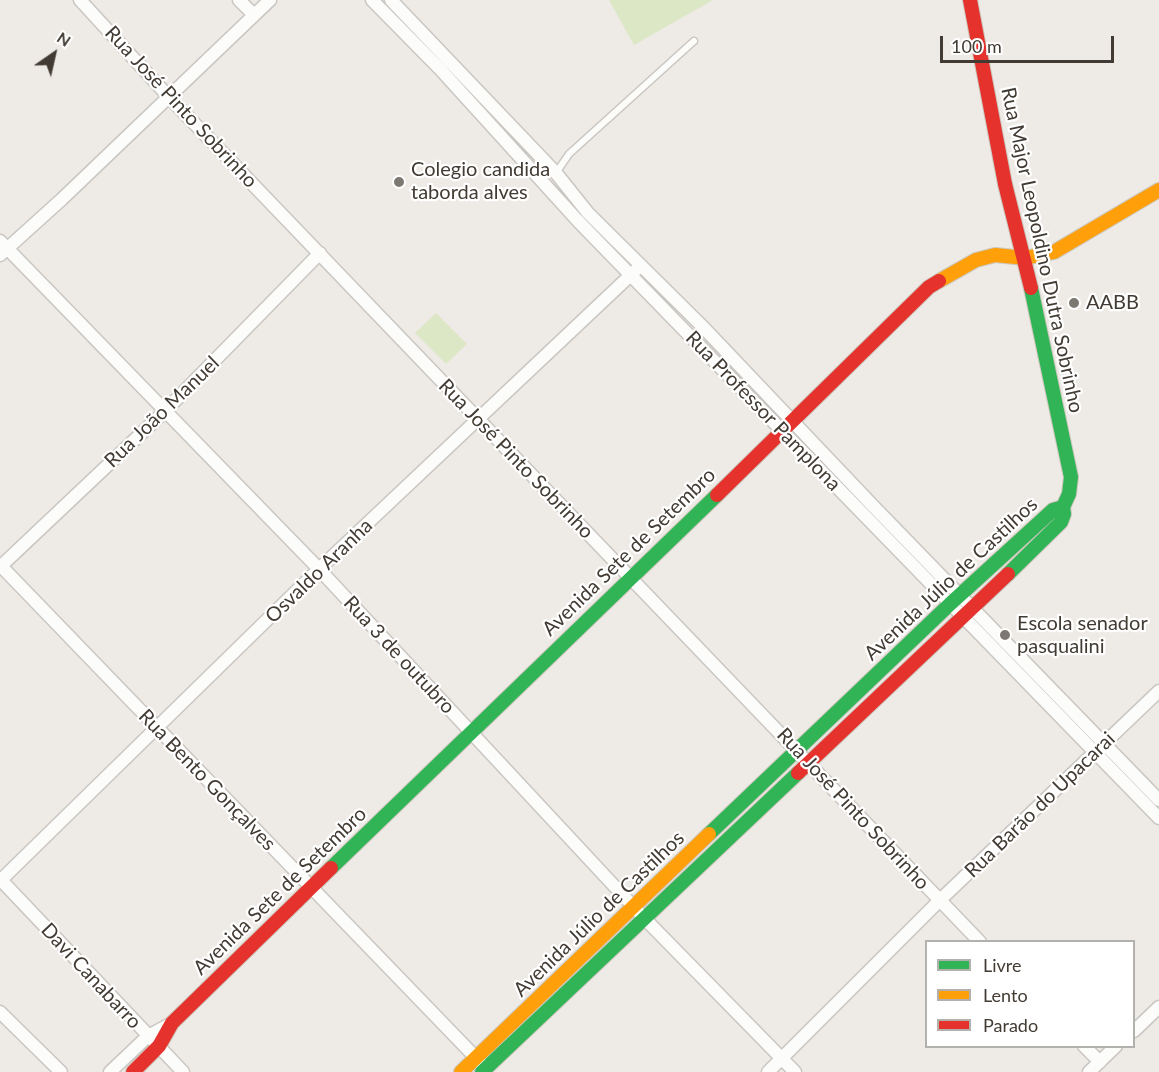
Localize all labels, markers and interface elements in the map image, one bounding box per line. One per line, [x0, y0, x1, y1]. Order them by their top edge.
street label: Rua José Pinto Sobrinho [100, 21, 262, 193]
north arrow [24, 24, 84, 84]
scale bar [943, 24, 1117, 62]
text: N [54, 27, 75, 50]
text: 100 m [951, 35, 1002, 57]
street label: Rua Major Leopoldino Dutra Sobrinho [996, 85, 1088, 415]
place label: Colegio candida taborda alves [411, 158, 550, 205]
marker: Colegio candida taborda alves [392, 175, 406, 189]
place label: AABB [1086, 291, 1139, 315]
marker: AABB [1067, 296, 1081, 310]
street label: Rua Professor Pamplona [680, 326, 846, 496]
street label: Rua João Manuel [100, 351, 224, 473]
street label: Rua José Pinto Sobrinho [434, 374, 598, 544]
street label: Avenida Sete de Setembro [537, 463, 721, 641]
street label: Avenida Júlio de Castilhos [859, 493, 1043, 665]
street label: Osvaldo Aranha [260, 514, 378, 628]
street label: Rua 3 de outubro [338, 591, 460, 719]
place label: Escola senador pasqualini [1017, 612, 1148, 659]
marker: Escola senador pasqualini [998, 628, 1012, 642]
street label: Rua Bento Gonçalves [134, 704, 280, 856]
street label: Rua José Pinto Sobrinho [772, 723, 934, 895]
street label: Rua Barão do Upacarai [960, 727, 1120, 883]
street label: Avenida Sete de Setembro [188, 802, 372, 980]
street label: Avenida Júlio de Castilhos [509, 826, 689, 1002]
street label: Davi Canabarro [36, 918, 146, 1034]
legend [925, 940, 1135, 1048]
text: Livre [983, 954, 1022, 976]
text: Lento [983, 984, 1028, 1006]
text: Parado [983, 1014, 1038, 1036]

